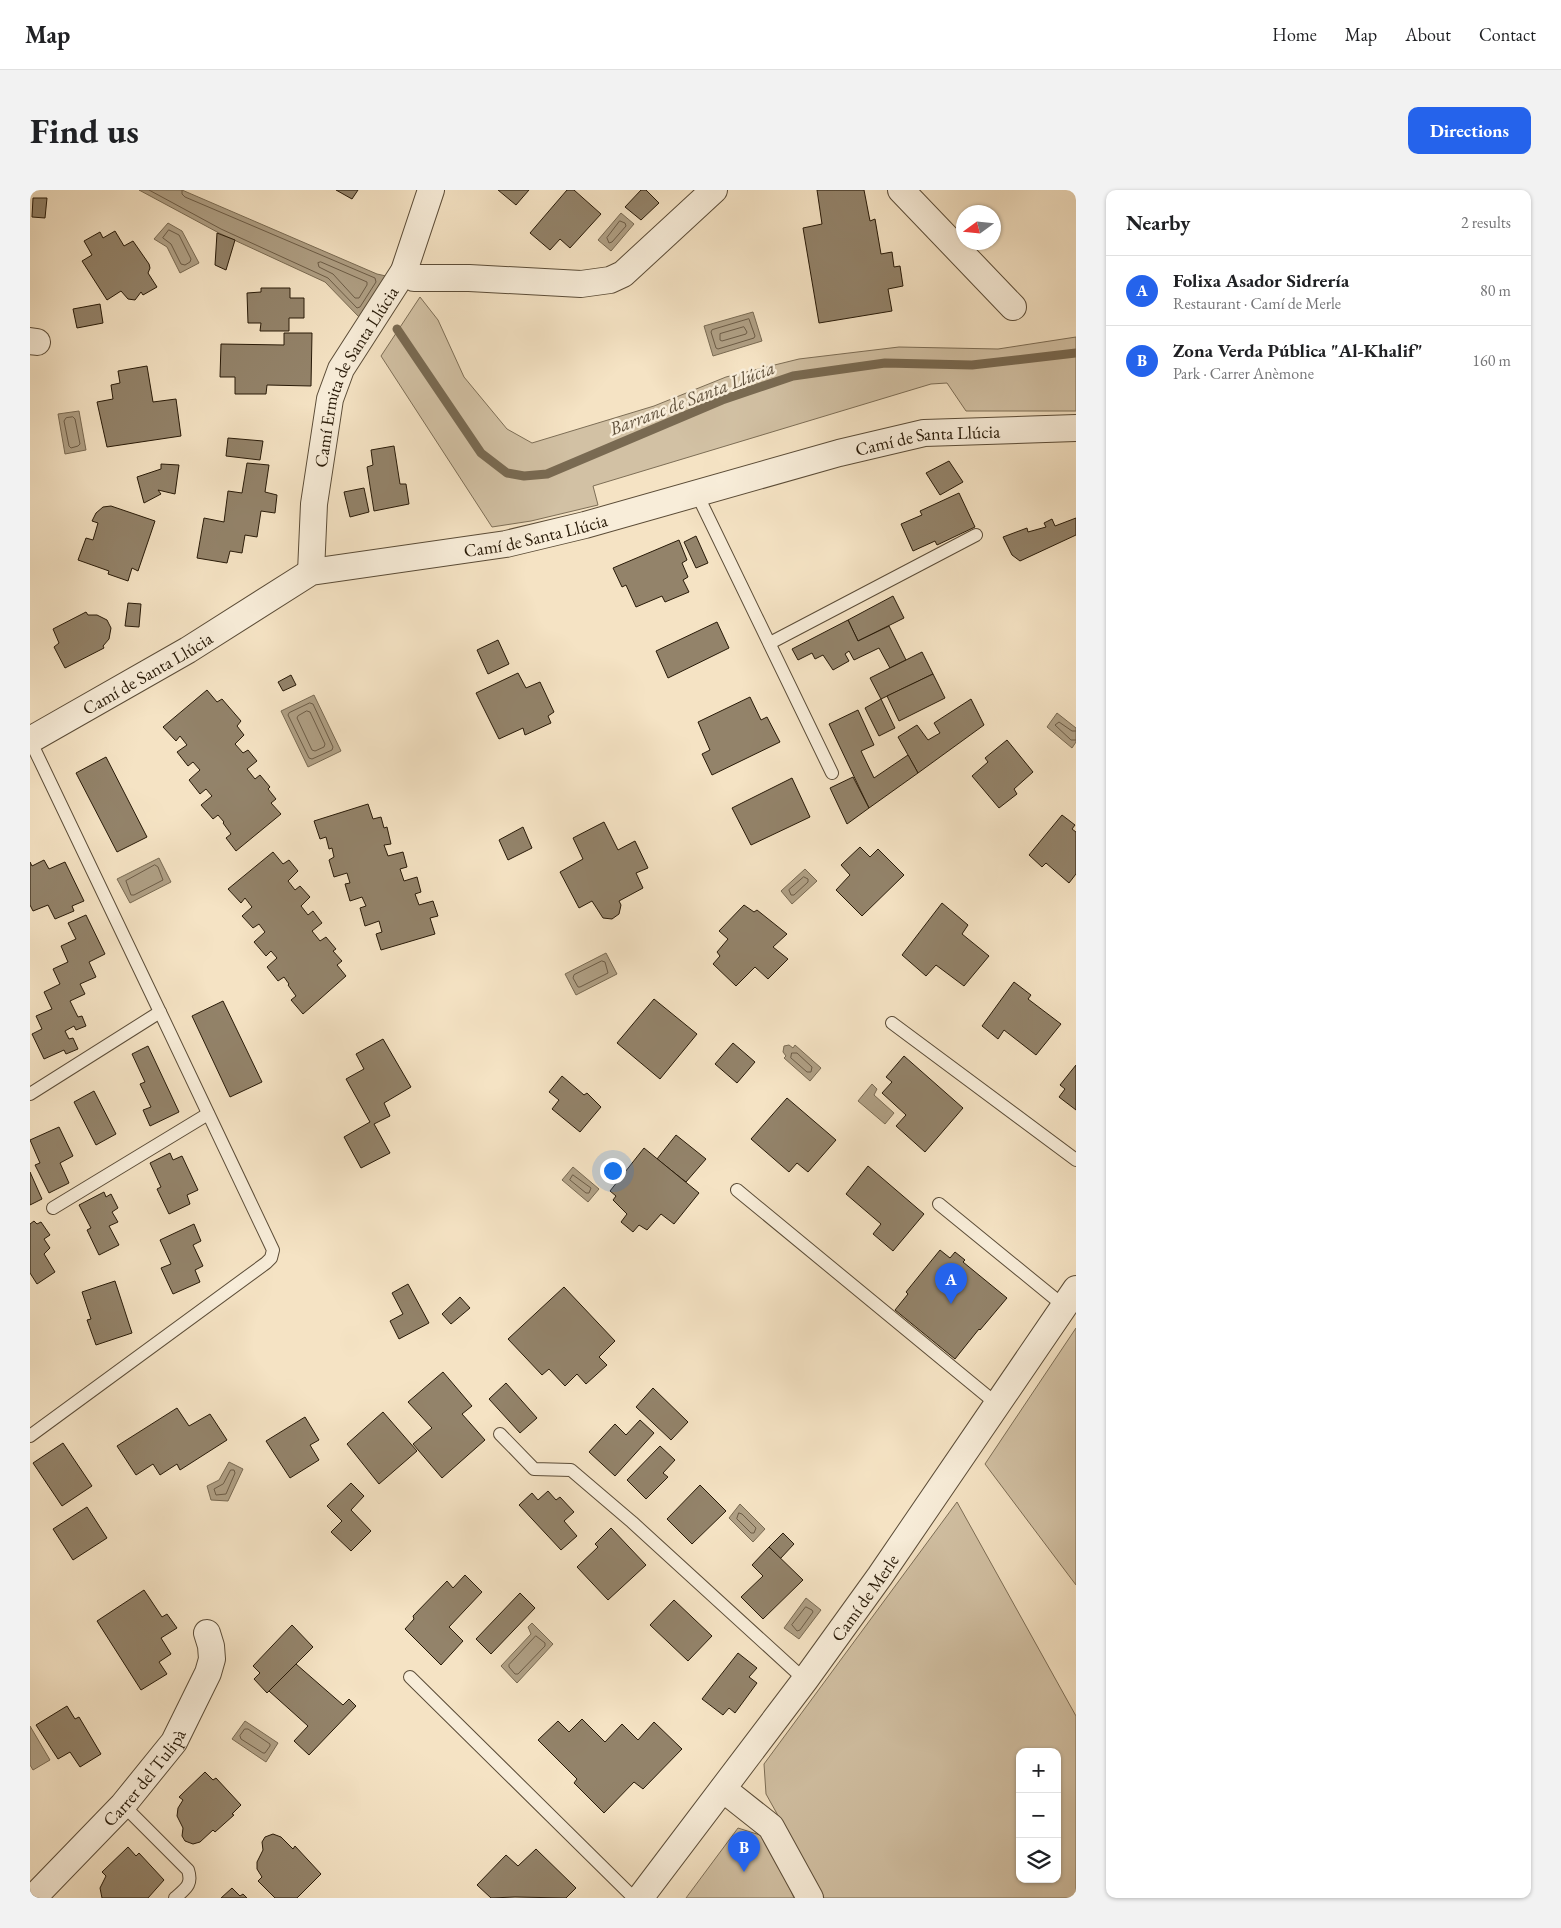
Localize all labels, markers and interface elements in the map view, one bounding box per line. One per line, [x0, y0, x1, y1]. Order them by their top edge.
text: Map [25, 19, 70, 50]
text: Home [1272, 23, 1317, 46]
text: Map [1345, 23, 1377, 46]
text: About [1405, 23, 1451, 46]
text: Contact [1479, 23, 1536, 46]
button: Directions [1408, 107, 1531, 154]
text: Find us [30, 108, 139, 153]
north arrow [956, 205, 1001, 250]
text: Nearby [1126, 209, 1190, 236]
text: 2 results [1461, 212, 1511, 233]
text: Folixa Asador Sidrería [1173, 268, 1349, 293]
text: A [1136, 280, 1148, 301]
text: 80 m [1480, 280, 1511, 301]
street label: Camí Ermita de Santa Llúcia [308, 281, 403, 469]
text: Restaurant · Camí de Merle [1173, 293, 1341, 314]
text: Zona Verda Pública "Al-Khalif" [1173, 338, 1422, 363]
text: B [1137, 350, 1147, 371]
text: 160 m [1472, 350, 1511, 371]
water label: Barranc de Santa Llúcia [605, 355, 778, 441]
text: Park · Carrer Anèmone [1173, 363, 1314, 384]
street label: Camí de Santa Llúcia [853, 419, 1001, 460]
street label: Camí de Santa Llúcia [462, 508, 611, 561]
street label: Camí de Santa Llúcia [78, 626, 217, 719]
your location [600, 1158, 626, 1184]
pin: A [935, 1263, 967, 1304]
street label: Camí de Merle [825, 1549, 903, 1646]
street label: Carrer del Tulipà [97, 1724, 190, 1831]
map controls [1016, 1748, 1061, 1883]
button: + [1016, 1748, 1061, 1793]
button: − [1016, 1793, 1061, 1838]
pin: B [728, 1831, 760, 1872]
button: layers [1016, 1838, 1061, 1883]

